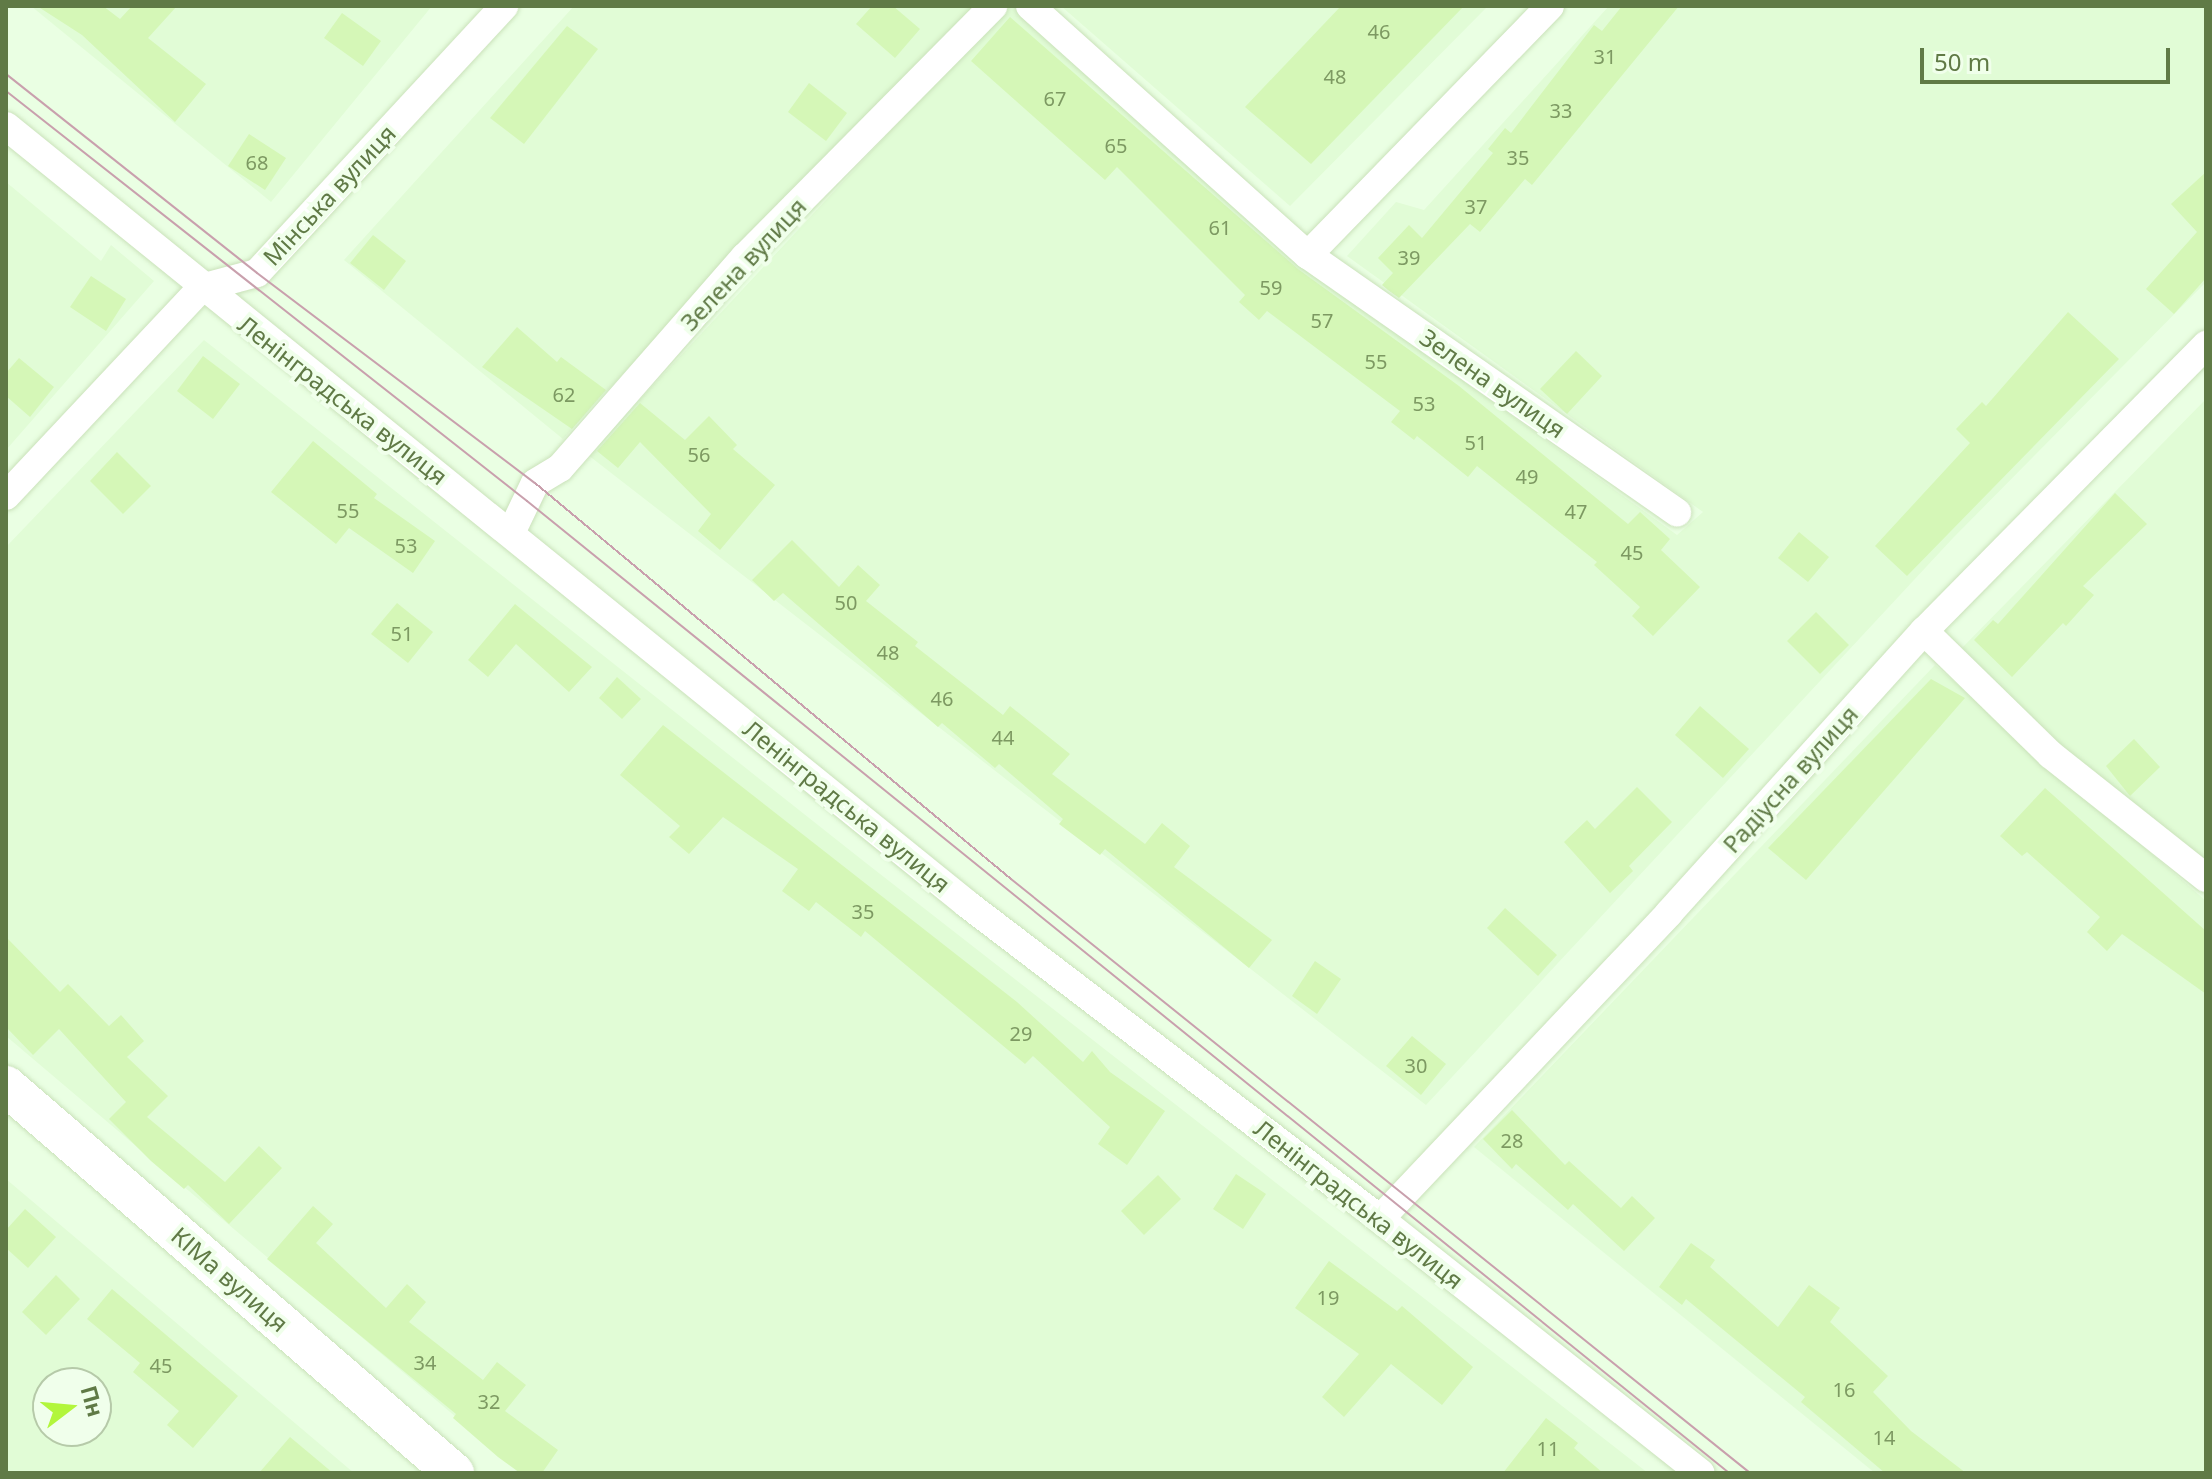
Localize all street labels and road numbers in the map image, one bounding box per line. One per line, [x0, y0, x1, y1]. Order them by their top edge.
street label: Мінська вулиця [257, 119, 401, 271]
street label: Зелена вулиця [674, 192, 812, 336]
street label: Ленінградська вулиця [233, 309, 453, 491]
street label: Зелена вулиця [1415, 322, 1571, 444]
street label: Радіусна вулиця [1717, 700, 1863, 858]
street label: Ленінградська вулиця [738, 714, 956, 898]
street label: Ленінградська вулиця [1249, 1113, 1469, 1295]
street label: КІМа вулиця [166, 1221, 294, 1337]

